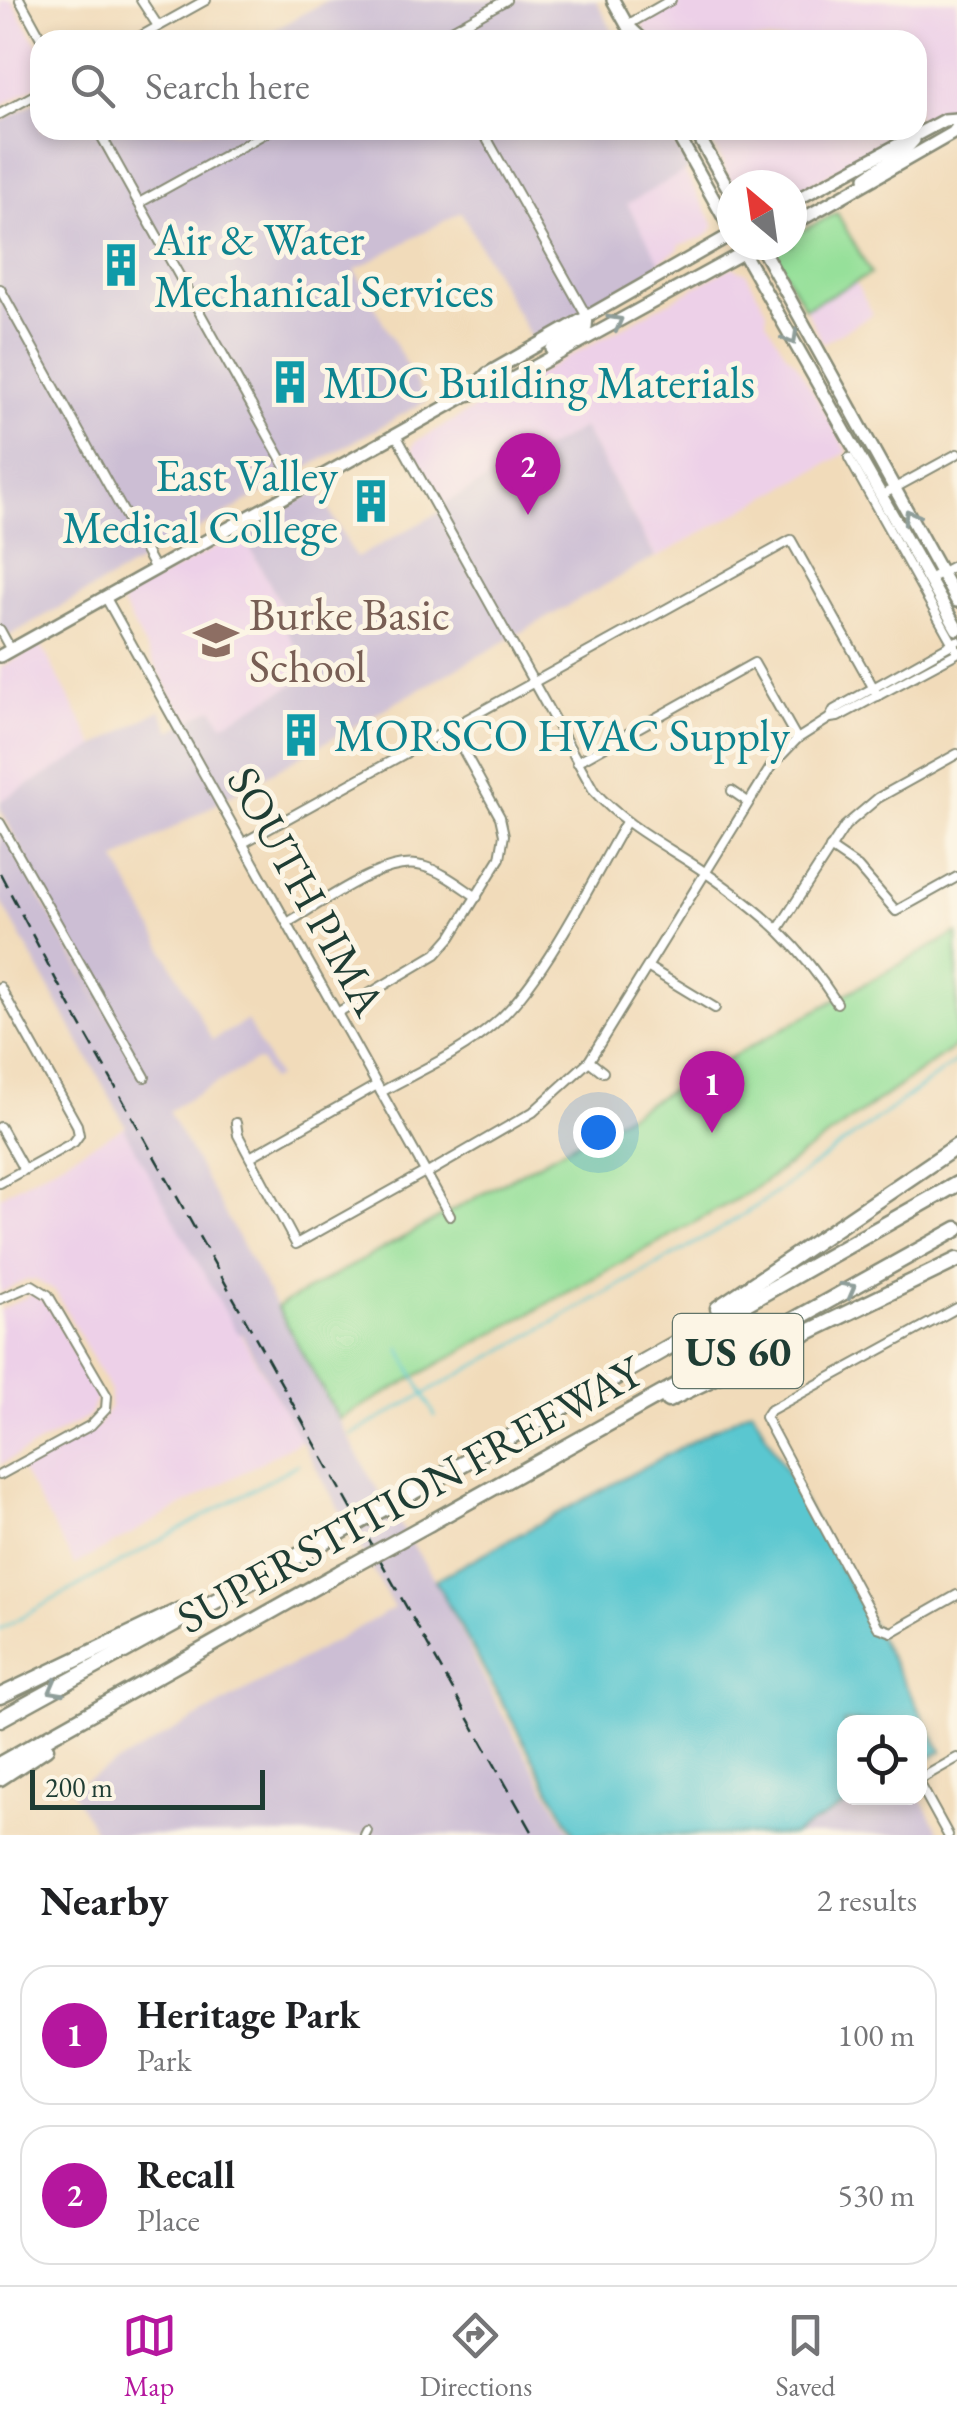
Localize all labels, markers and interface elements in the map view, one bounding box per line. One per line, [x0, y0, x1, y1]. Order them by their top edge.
search box [30, 30, 927, 140]
icon: search [65, 58, 120, 113]
text: Search here [145, 61, 310, 110]
north arrow [717, 170, 807, 260]
place label: Air & Water Mechanical Services [153, 210, 494, 320]
building icon: Air & Water Mechanical Services [97, 241, 145, 289]
one-way arrow [606, 314, 624, 334]
one-way arrow [778, 327, 798, 345]
place label: MDC Building Materials [323, 353, 755, 411]
building icon: MDC Building Materials [266, 358, 314, 406]
pin: 2 [496, 432, 560, 515]
place label: East Valley Medical College [62, 446, 338, 556]
building icon: East Valley Medical College [347, 477, 395, 525]
one-way arrow [902, 508, 922, 526]
place label: Burke Basic School [249, 585, 450, 695]
school or university icon: Burke Basic School [192, 616, 240, 664]
place label: MORSCO HVAC Supply [334, 706, 790, 764]
building icon: MORSCO HVAC Supply [277, 711, 325, 759]
street label: SOUTH PIMA [215, 756, 400, 1026]
pin: 1 [680, 1050, 744, 1133]
your location [573, 1107, 624, 1158]
one-way arrow [838, 1282, 856, 1302]
road number: US 60 [673, 1314, 803, 1388]
street label: SUPERSTITION FREEWAY [167, 1341, 653, 1646]
one-way arrow [48, 1676, 66, 1696]
map controls [837, 1715, 927, 1805]
button: locate [837, 1715, 927, 1805]
scale bar [30, 1765, 265, 1810]
text: 200 m [45, 1769, 113, 1805]
text: Nearby [40, 1873, 169, 1928]
text: 2 results [817, 1879, 917, 1921]
text: Heritage Park [137, 1990, 360, 2039]
text: 1 [66, 2014, 83, 2056]
text: 100 m [838, 2014, 915, 2056]
text: Park [137, 2039, 192, 2081]
text: Recall [137, 2150, 235, 2199]
text: 2 [66, 2174, 83, 2216]
text: 530 m [838, 2174, 915, 2216]
text: Place [137, 2199, 200, 2241]
tab: Map [122, 2308, 177, 2404]
tab: Directions [420, 2308, 532, 2404]
tab: Saved [775, 2308, 835, 2404]

